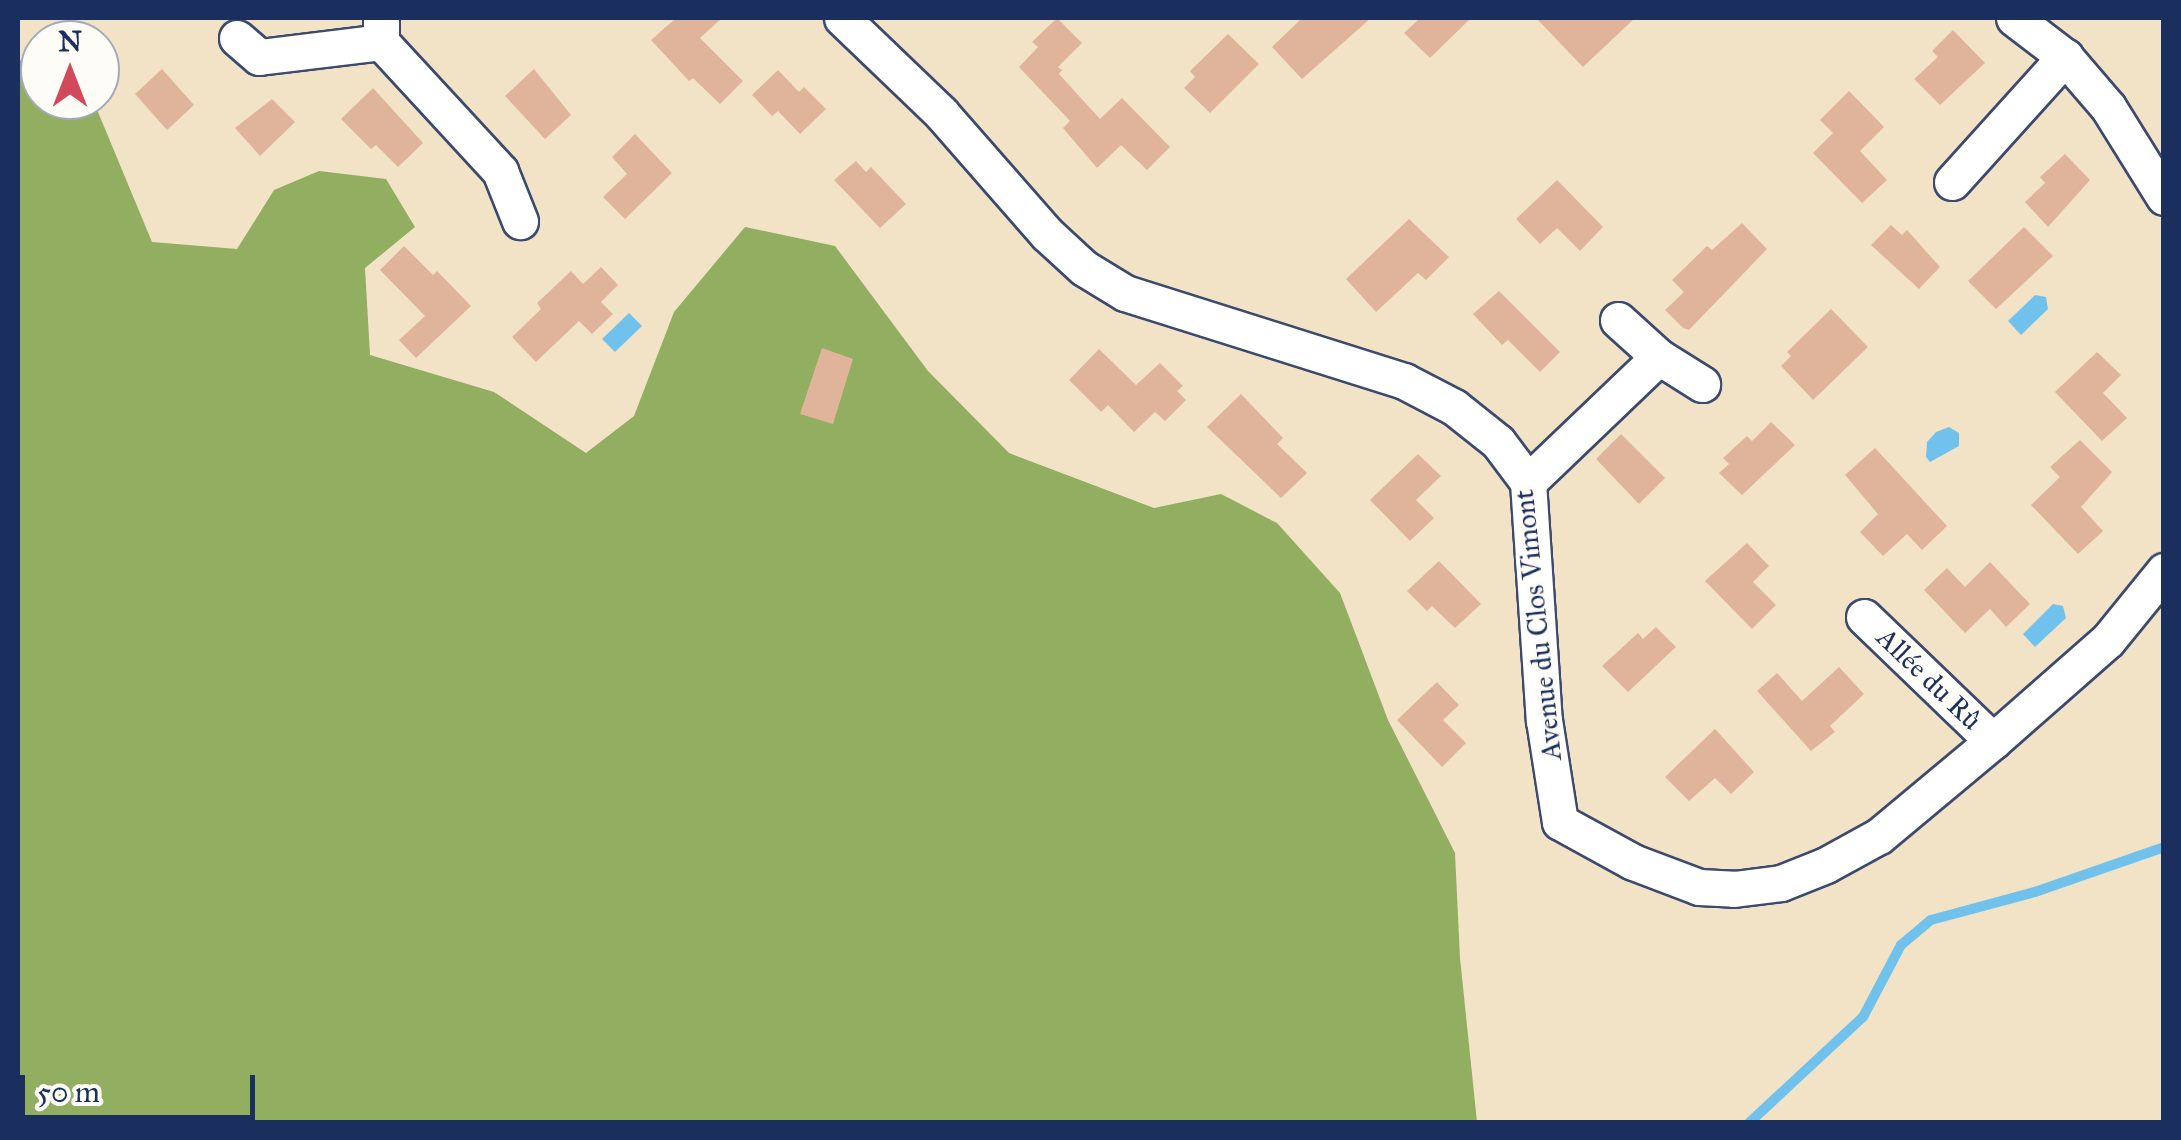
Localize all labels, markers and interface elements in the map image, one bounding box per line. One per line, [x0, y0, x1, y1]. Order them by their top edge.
north arrow [20, 20, 120, 120]
text: N [58, 24, 82, 59]
street label: Avenue du Clos Vimont [1507, 488, 1569, 762]
street label: Allée du Rû [1870, 621, 1988, 737]
scale bar [25, 1055, 260, 1117]
text: 50 m [37, 1074, 100, 1110]

